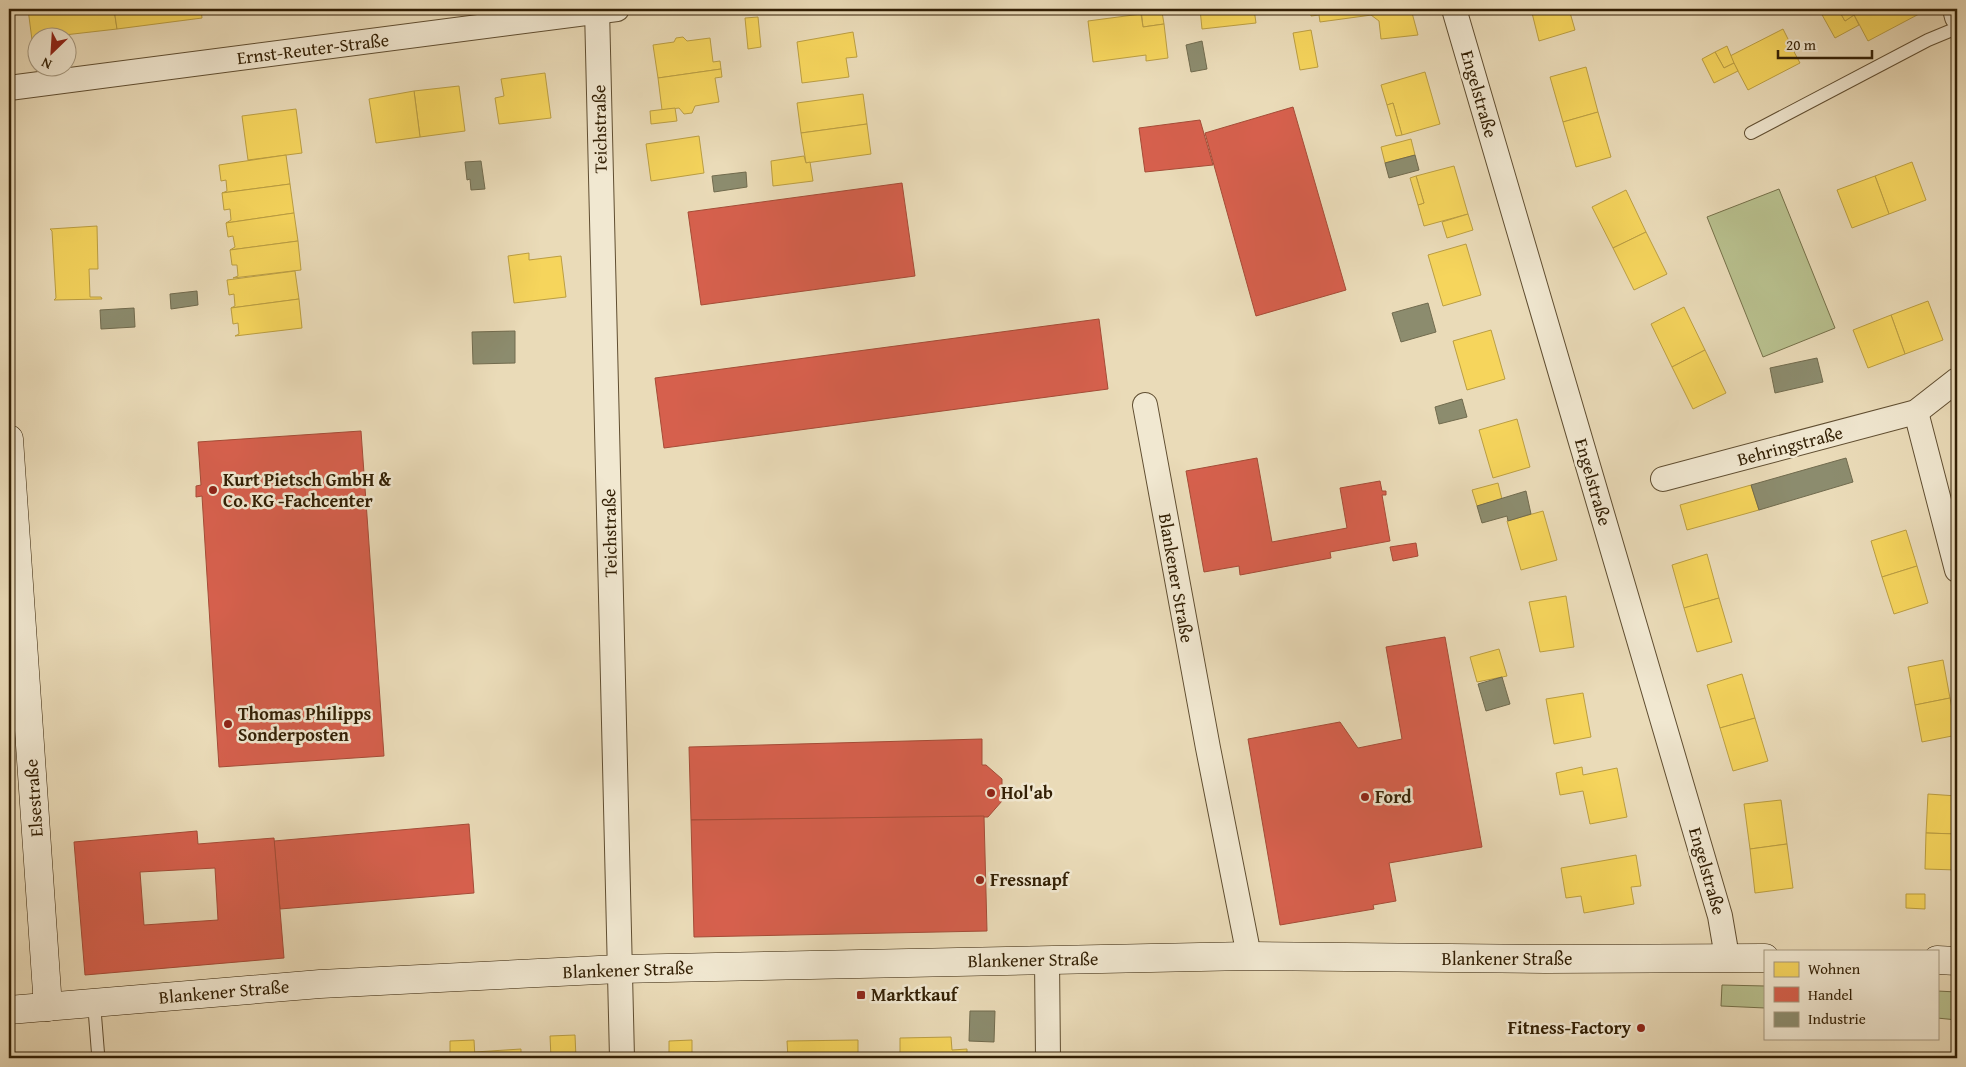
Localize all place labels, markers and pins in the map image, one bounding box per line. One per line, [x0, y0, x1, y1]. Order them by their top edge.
place label: Kurt Pietsch GmbH & Co. KG -Fachcenter [223, 466, 391, 514]
marker: Kurt Pietsch GmbH & Co. KG -Fachcenter [207, 484, 219, 496]
place label: Thomas Philipps Sonderposten [238, 700, 372, 748]
marker: Thomas Philipps Sonderposten [222, 718, 234, 730]
place label: Hol'ab [1001, 779, 1053, 806]
place label: Ford [1375, 783, 1412, 810]
marker: Hol'ab [985, 787, 997, 799]
marker: Ford [1359, 791, 1371, 803]
place label: Fressnapf [990, 866, 1071, 893]
marker: Fressnapf [974, 874, 986, 886]
place label: Marktkauf [871, 981, 960, 1008]
marker: Marktkauf [855, 989, 867, 1001]
place label: Fitness-Factory [1508, 1014, 1632, 1041]
marker: Fitness-Factory [1635, 1022, 1647, 1034]

